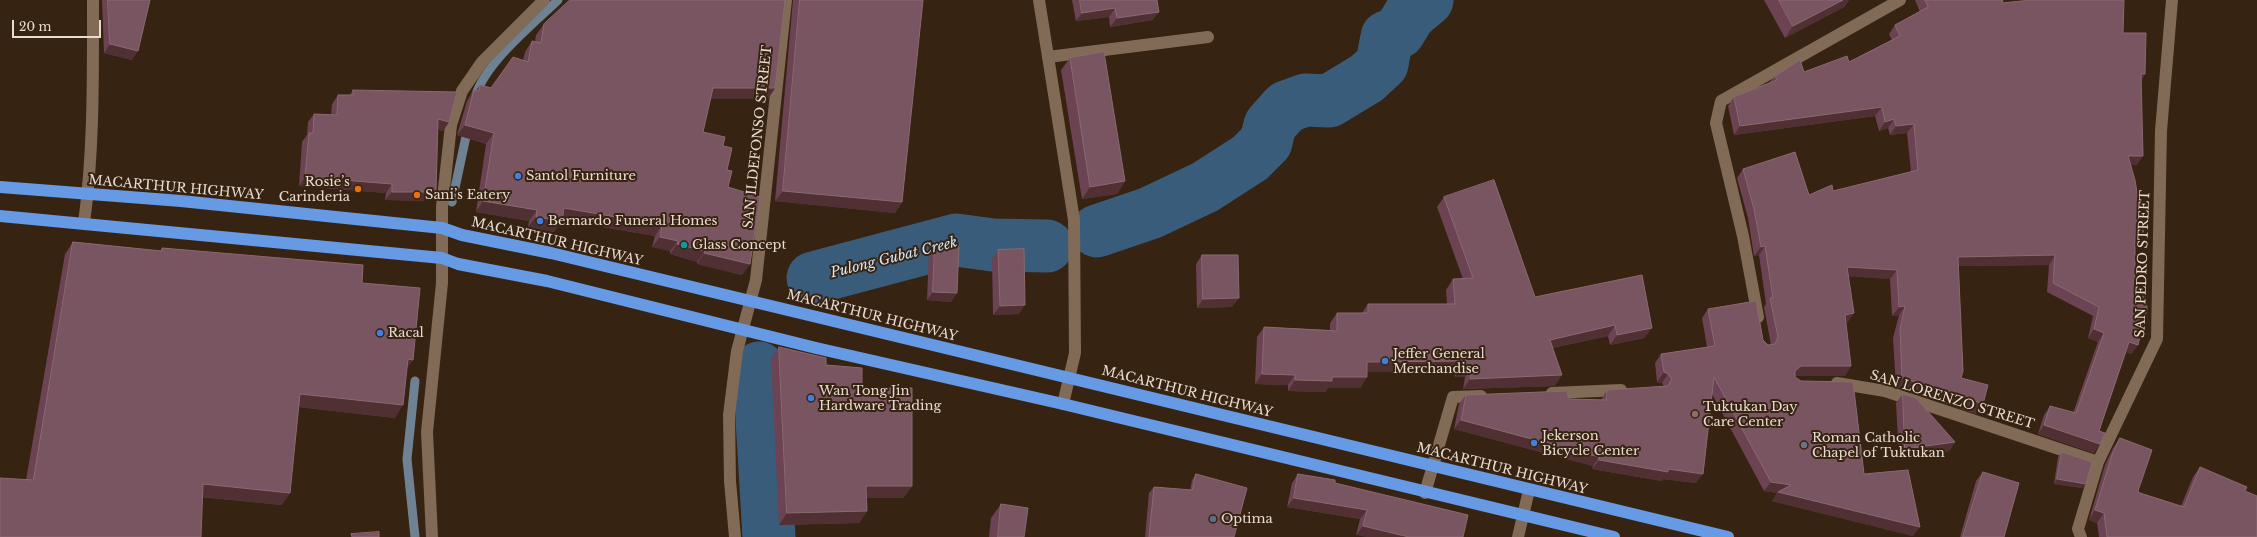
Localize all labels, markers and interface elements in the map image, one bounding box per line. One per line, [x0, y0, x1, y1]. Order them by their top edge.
scale bar [14, 12, 103, 38]
text: 20 m [19, 19, 51, 34]
street label: SAN ILDEFONSO STREET [741, 44, 775, 230]
place label: Santol Furniture [526, 168, 636, 184]
marker: Santol Furniture [513, 171, 523, 181]
street label: MACARTHUR HIGHWAY [88, 173, 264, 203]
place label: Rosie’s Carinderia [279, 174, 350, 205]
marker: Rosie’s Carinderia [353, 184, 363, 194]
place label: Sani’s Eatery [425, 187, 510, 203]
marker: Sani’s Eatery [412, 190, 422, 200]
street label: SAN PEDRO STREET [2133, 190, 2153, 338]
place label: Bernardo Funeral Homes [548, 213, 718, 229]
street label: MACARTHUR HIGHWAY [470, 215, 644, 269]
marker: Bernardo Funeral Homes [535, 216, 545, 226]
water label: Pulong Gubat Creek [829, 234, 959, 282]
place label: Glass Concept [692, 237, 786, 253]
marker: Glass Concept [679, 240, 689, 250]
street label: MACARTHUR HIGHWAY [785, 287, 959, 345]
place label: Racal [388, 325, 424, 341]
marker: Racal [375, 328, 385, 338]
place label: Jeffer General Merchandise [1393, 346, 1485, 377]
marker: Jeffer General Merchandise [1380, 356, 1390, 366]
street label: MACARTHUR HIGHWAY [1100, 363, 1274, 421]
street label: SAN LORENZO STREET [1868, 368, 2036, 432]
place label: Wan Tong Jin Hardware Trading [819, 383, 941, 414]
marker: Wan Tong Jin Hardware Trading [806, 393, 816, 403]
place label: Tuktukan Day Care Center [1703, 399, 1798, 430]
marker: Tuktukan Day Care Center [1690, 409, 1700, 419]
place label: Jekerson Bicycle Center [1542, 428, 1639, 459]
place label: Roman Catholic Chapel of Tuktukan [1812, 430, 1945, 461]
marker: Jekerson Bicycle Center [1529, 438, 1539, 448]
street label: MACARTHUR HIGHWAY [1415, 440, 1589, 498]
marker: Roman Catholic Chapel of Tuktukan [1799, 440, 1809, 450]
place label: Optima [1221, 511, 1273, 527]
marker: Optima [1208, 514, 1218, 524]

